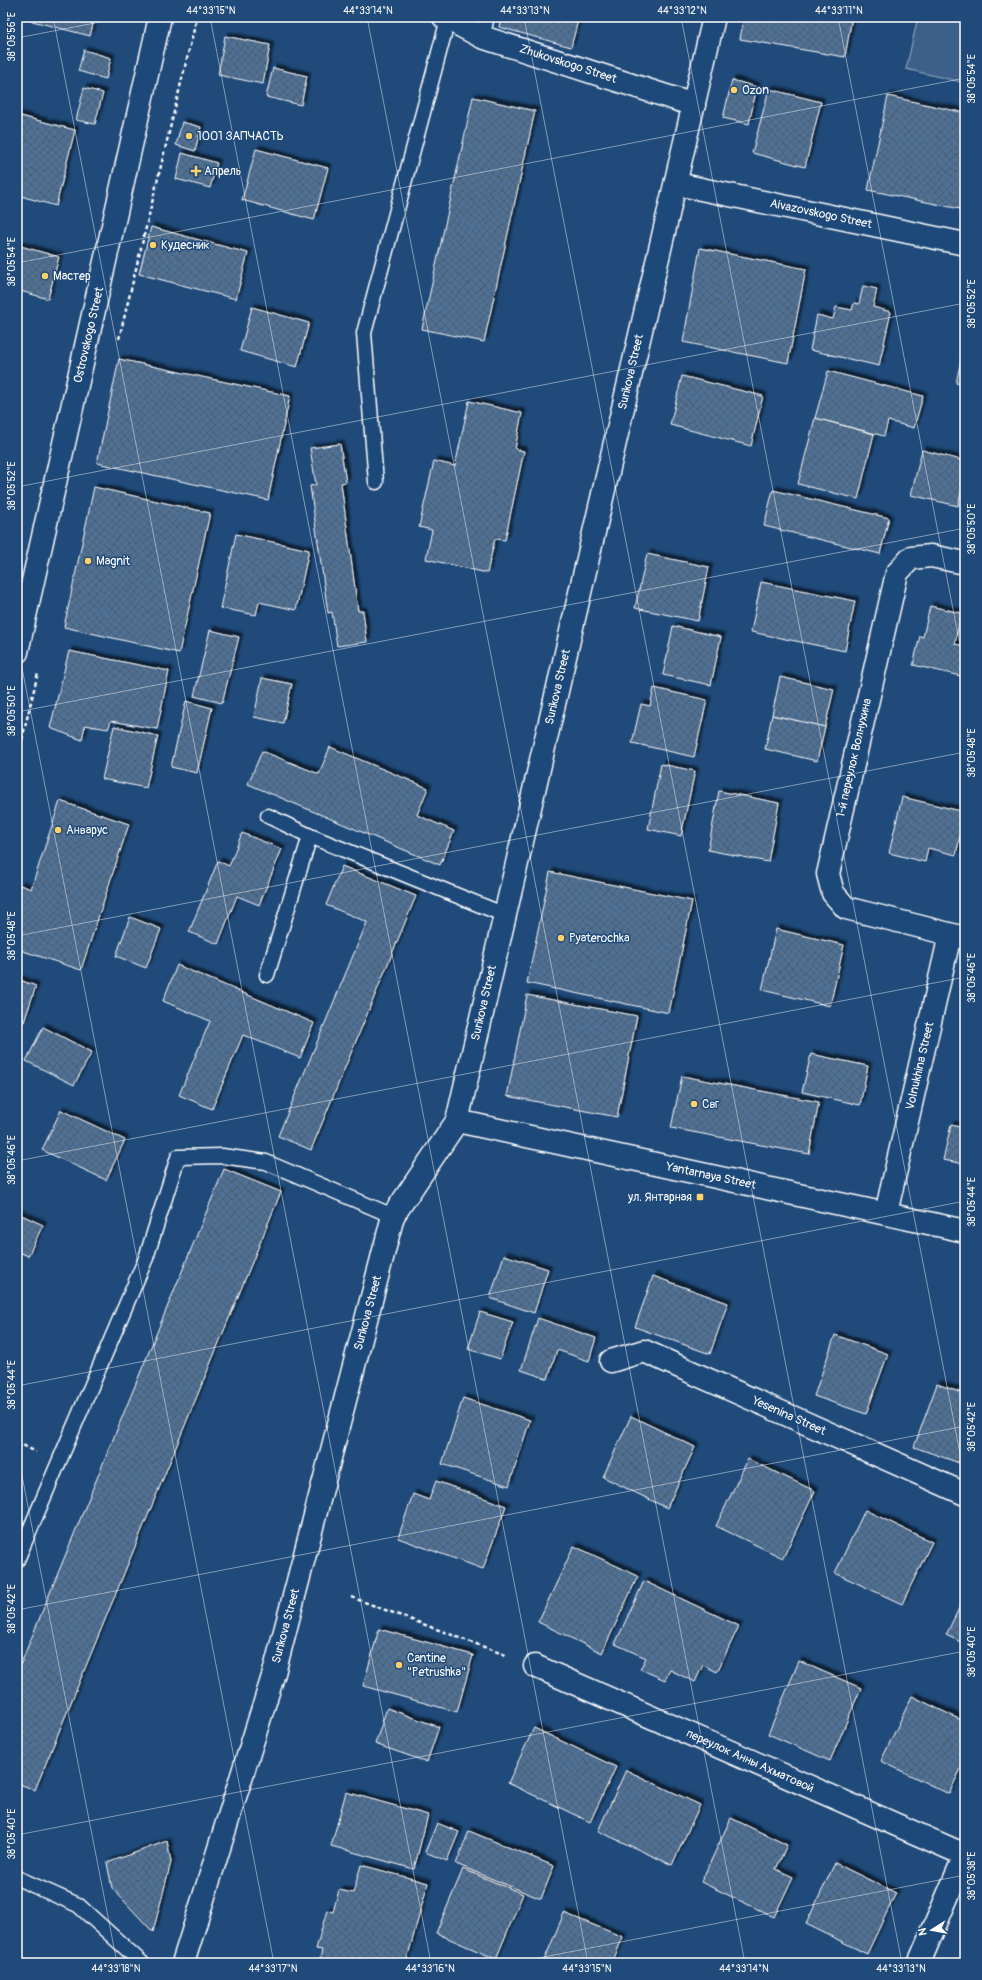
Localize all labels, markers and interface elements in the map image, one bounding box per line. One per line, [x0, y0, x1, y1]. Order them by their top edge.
text: 44°33'15"N [186, 5, 236, 17]
text: 44°33'14"N [343, 5, 393, 17]
text: 44°33'13"N [500, 5, 550, 17]
text: 44°33'12"N [657, 5, 707, 17]
text: 44°33'11"N [815, 5, 863, 17]
text: 38°05'56"E [6, 12, 18, 62]
street label: Zhukovskogo Street [518, 41, 619, 87]
text: 38°05'54"E [966, 54, 978, 104]
place label: Ozon [742, 83, 769, 98]
marker: Ozon [729, 85, 739, 95]
place label: 1001 ЗАПЧАСТЬ [197, 129, 284, 144]
marker: 1001 ЗАПЧАСТЬ [184, 131, 194, 141]
place label: Апрель [204, 164, 241, 179]
marker: Апрель [191, 166, 201, 176]
street label: Aivazovskogo Street [769, 196, 873, 232]
text: 38°05'54"E [6, 237, 18, 287]
place label: Кудесник [161, 238, 210, 253]
marker: Кудесник [148, 240, 158, 250]
place label: Мастер [53, 269, 91, 284]
marker: Мастер [40, 271, 50, 281]
text: 38°05'52"E [966, 279, 978, 329]
street label: Ostrovskogo Street [71, 285, 107, 385]
street label: Surikova Street [615, 333, 647, 411]
text: 38°05'52"E [6, 461, 18, 511]
text: 38°05'50"E [966, 504, 978, 554]
place label: Magnit [96, 554, 130, 569]
marker: Magnit [83, 556, 93, 566]
street label: Surikova Street [542, 648, 574, 726]
text: 38°05'50"E [6, 686, 18, 736]
street label: 1-й переулок Волнухина [833, 696, 875, 819]
text: 38°05'48"E [966, 728, 978, 778]
place label: Анварус [66, 823, 108, 838]
marker: Анварус [53, 825, 63, 835]
text: 38°05'48"E [6, 911, 18, 961]
place label: Pyaterochka [569, 931, 630, 946]
marker: Pyaterochka [556, 933, 566, 943]
text: 38°05'46"E [966, 953, 978, 1003]
street label: Surikova Street [468, 964, 500, 1042]
street label: Volnukhina Street [903, 1021, 937, 1111]
place label: Свг [702, 1097, 719, 1112]
marker: Свг [689, 1099, 699, 1109]
text: 38°05'46"E [6, 1135, 18, 1185]
street label: Yantarnaya Street [664, 1159, 757, 1193]
text: 38°05'44"E [966, 1177, 978, 1227]
place label: ул. Янтарная [627, 1190, 692, 1205]
marker: ул. Янтарная [695, 1192, 705, 1202]
street label: Surikova Street [351, 1274, 385, 1352]
text: 38°05'44"E [6, 1360, 18, 1410]
street label: Yesenina Street [749, 1393, 828, 1439]
text: 38°05'42"E [966, 1402, 978, 1452]
text: 38°05'42"E [6, 1584, 18, 1634]
street label: Surikova Street [269, 1587, 303, 1665]
text: 38°05'40"E [966, 1626, 978, 1678]
place label: Cantine "Petrushka" [407, 1651, 466, 1680]
marker: Cantine "Petrushka" [394, 1660, 404, 1670]
street label: переулок Анны Ахматовой [684, 1726, 816, 1796]
text: 38°05'40"E [6, 1808, 18, 1860]
text: 38°05'38"E [966, 1851, 978, 1901]
north arrow [912, 1910, 952, 1950]
text: N [915, 1926, 930, 1937]
text: 44°33'18"N [92, 1963, 141, 1975]
text: 44°33'17"N [248, 1963, 298, 1975]
text: 44°33'16"N [405, 1963, 455, 1975]
text: 44°33'15"N [562, 1963, 612, 1975]
text: 44°33'14"N [719, 1963, 769, 1975]
text: 44°33'13"N [876, 1963, 926, 1975]

